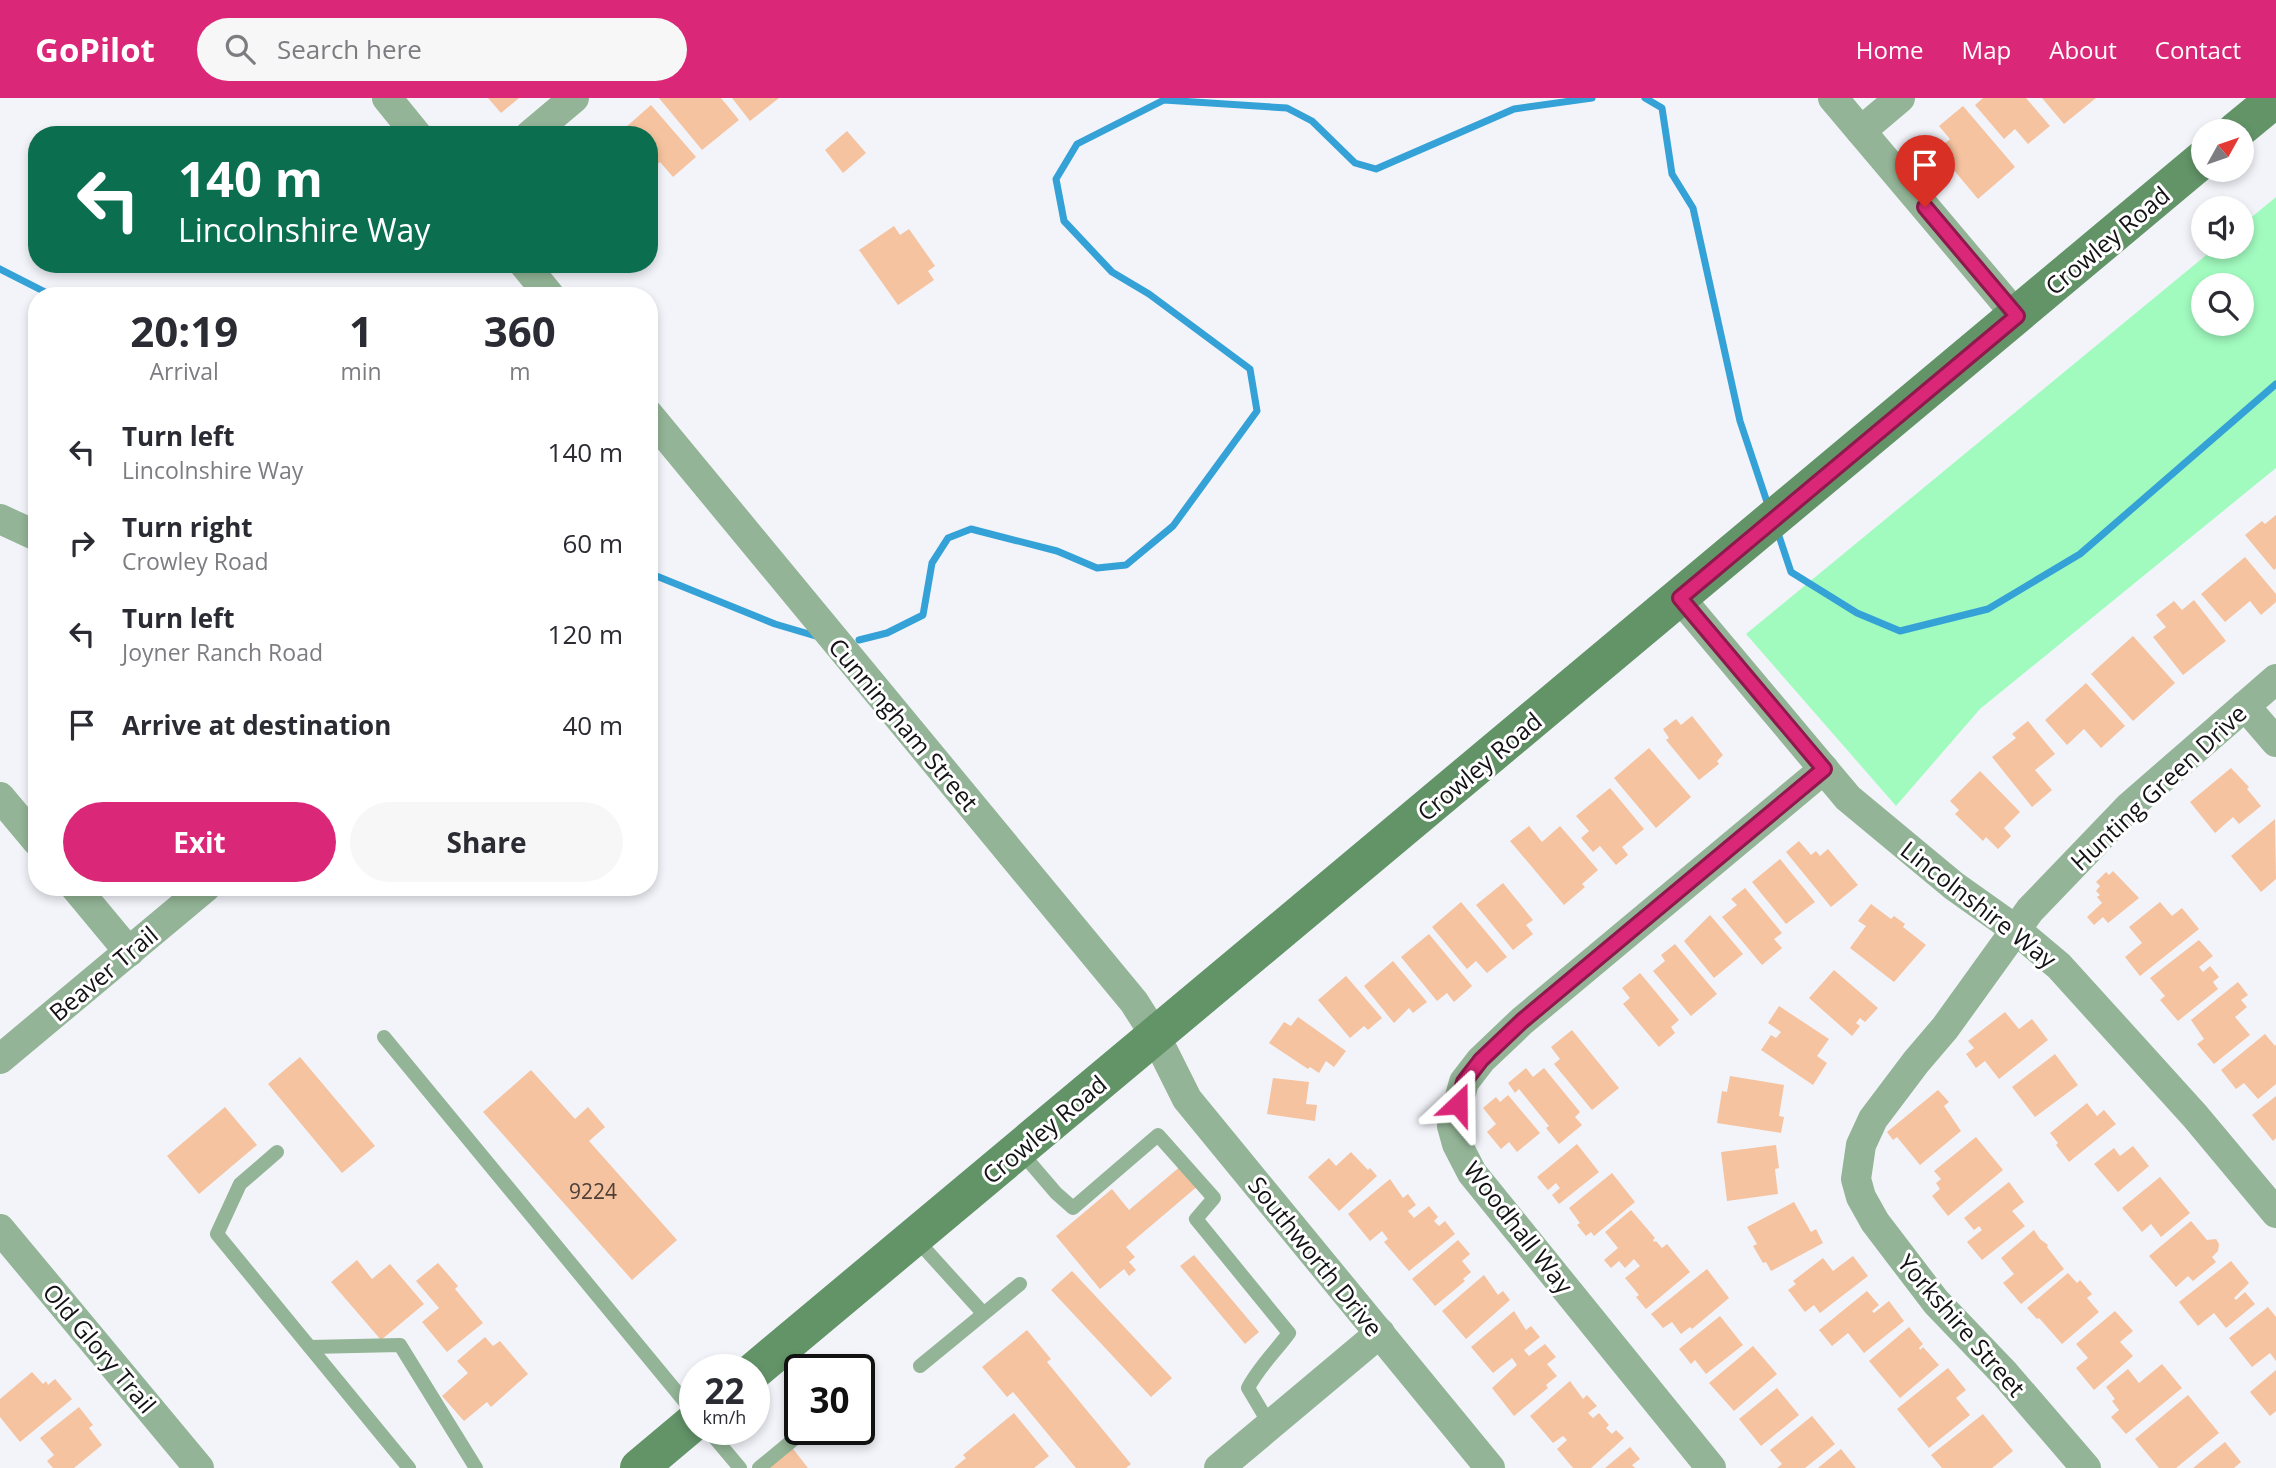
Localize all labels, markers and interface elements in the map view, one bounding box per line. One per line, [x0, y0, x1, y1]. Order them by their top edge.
search box [197, 18, 687, 81]
text: GoPilot [35, 27, 155, 72]
icon: search [221, 30, 259, 68]
text: Search here [277, 31, 422, 67]
text: Home [1856, 33, 1924, 66]
text: Map [1962, 33, 2011, 66]
text: About [2049, 33, 2117, 66]
text: Contact [2155, 33, 2241, 66]
north arrow [2191, 119, 2254, 182]
map controls [2191, 119, 2254, 336]
pin [1895, 135, 1955, 207]
text: 140 m [178, 145, 323, 211]
icon: arrive [1906, 146, 1944, 184]
icon: left [63, 154, 154, 245]
street label: Crowley Road [2038, 178, 2176, 302]
button: sound [2191, 196, 2254, 259]
text: Lincolnshire Way [178, 208, 430, 251]
button: search [2191, 273, 2254, 336]
text: 20:19 [130, 302, 238, 359]
text: 1 [349, 302, 373, 359]
text: 360 [484, 302, 556, 359]
text: Arrival [150, 355, 219, 387]
text: min [340, 355, 382, 387]
text: m [509, 355, 530, 387]
text: Turn left [122, 418, 234, 454]
icon: left [63, 433, 101, 471]
text: 140 m [548, 434, 623, 470]
text: Lincolnshire Way [122, 454, 303, 486]
text: Turn right [122, 509, 253, 545]
icon: right [63, 524, 101, 562]
text: 60 m [562, 525, 623, 561]
text: Crowley Road [122, 545, 269, 577]
text: Turn left [122, 600, 234, 636]
icon: left [63, 615, 101, 653]
text: 120 m [548, 616, 623, 652]
street label: Cunningham Street [822, 630, 986, 818]
text: Joyner Ranch Road [122, 636, 323, 668]
street label: Hunting Green Drive [2063, 697, 2253, 877]
street label: Crowley Road [1410, 704, 1548, 828]
icon: arrive [63, 706, 101, 744]
text: Arrive at destination [122, 707, 391, 743]
text: 40 m [562, 707, 623, 743]
button: Exit [63, 802, 336, 882]
button: Share [350, 802, 623, 882]
street label: Lincolnshire Way [1894, 833, 2064, 976]
street label: Beaver Trail [42, 918, 164, 1028]
street label: Crowley Road [975, 1067, 1113, 1191]
position arrow [1421, 1067, 1495, 1141]
street label: Woodhall Way [1457, 1154, 1582, 1301]
street label: Southworth Drive [1241, 1169, 1391, 1343]
house number: 9224 [569, 1177, 617, 1205]
street label: Yorkshire Street [1891, 1247, 2033, 1403]
street label: Old Glory Trail [36, 1276, 164, 1420]
speed limit sign: 30 [784, 1354, 875, 1445]
text: 22 [704, 1367, 745, 1414]
text: km/h [703, 1405, 746, 1429]

